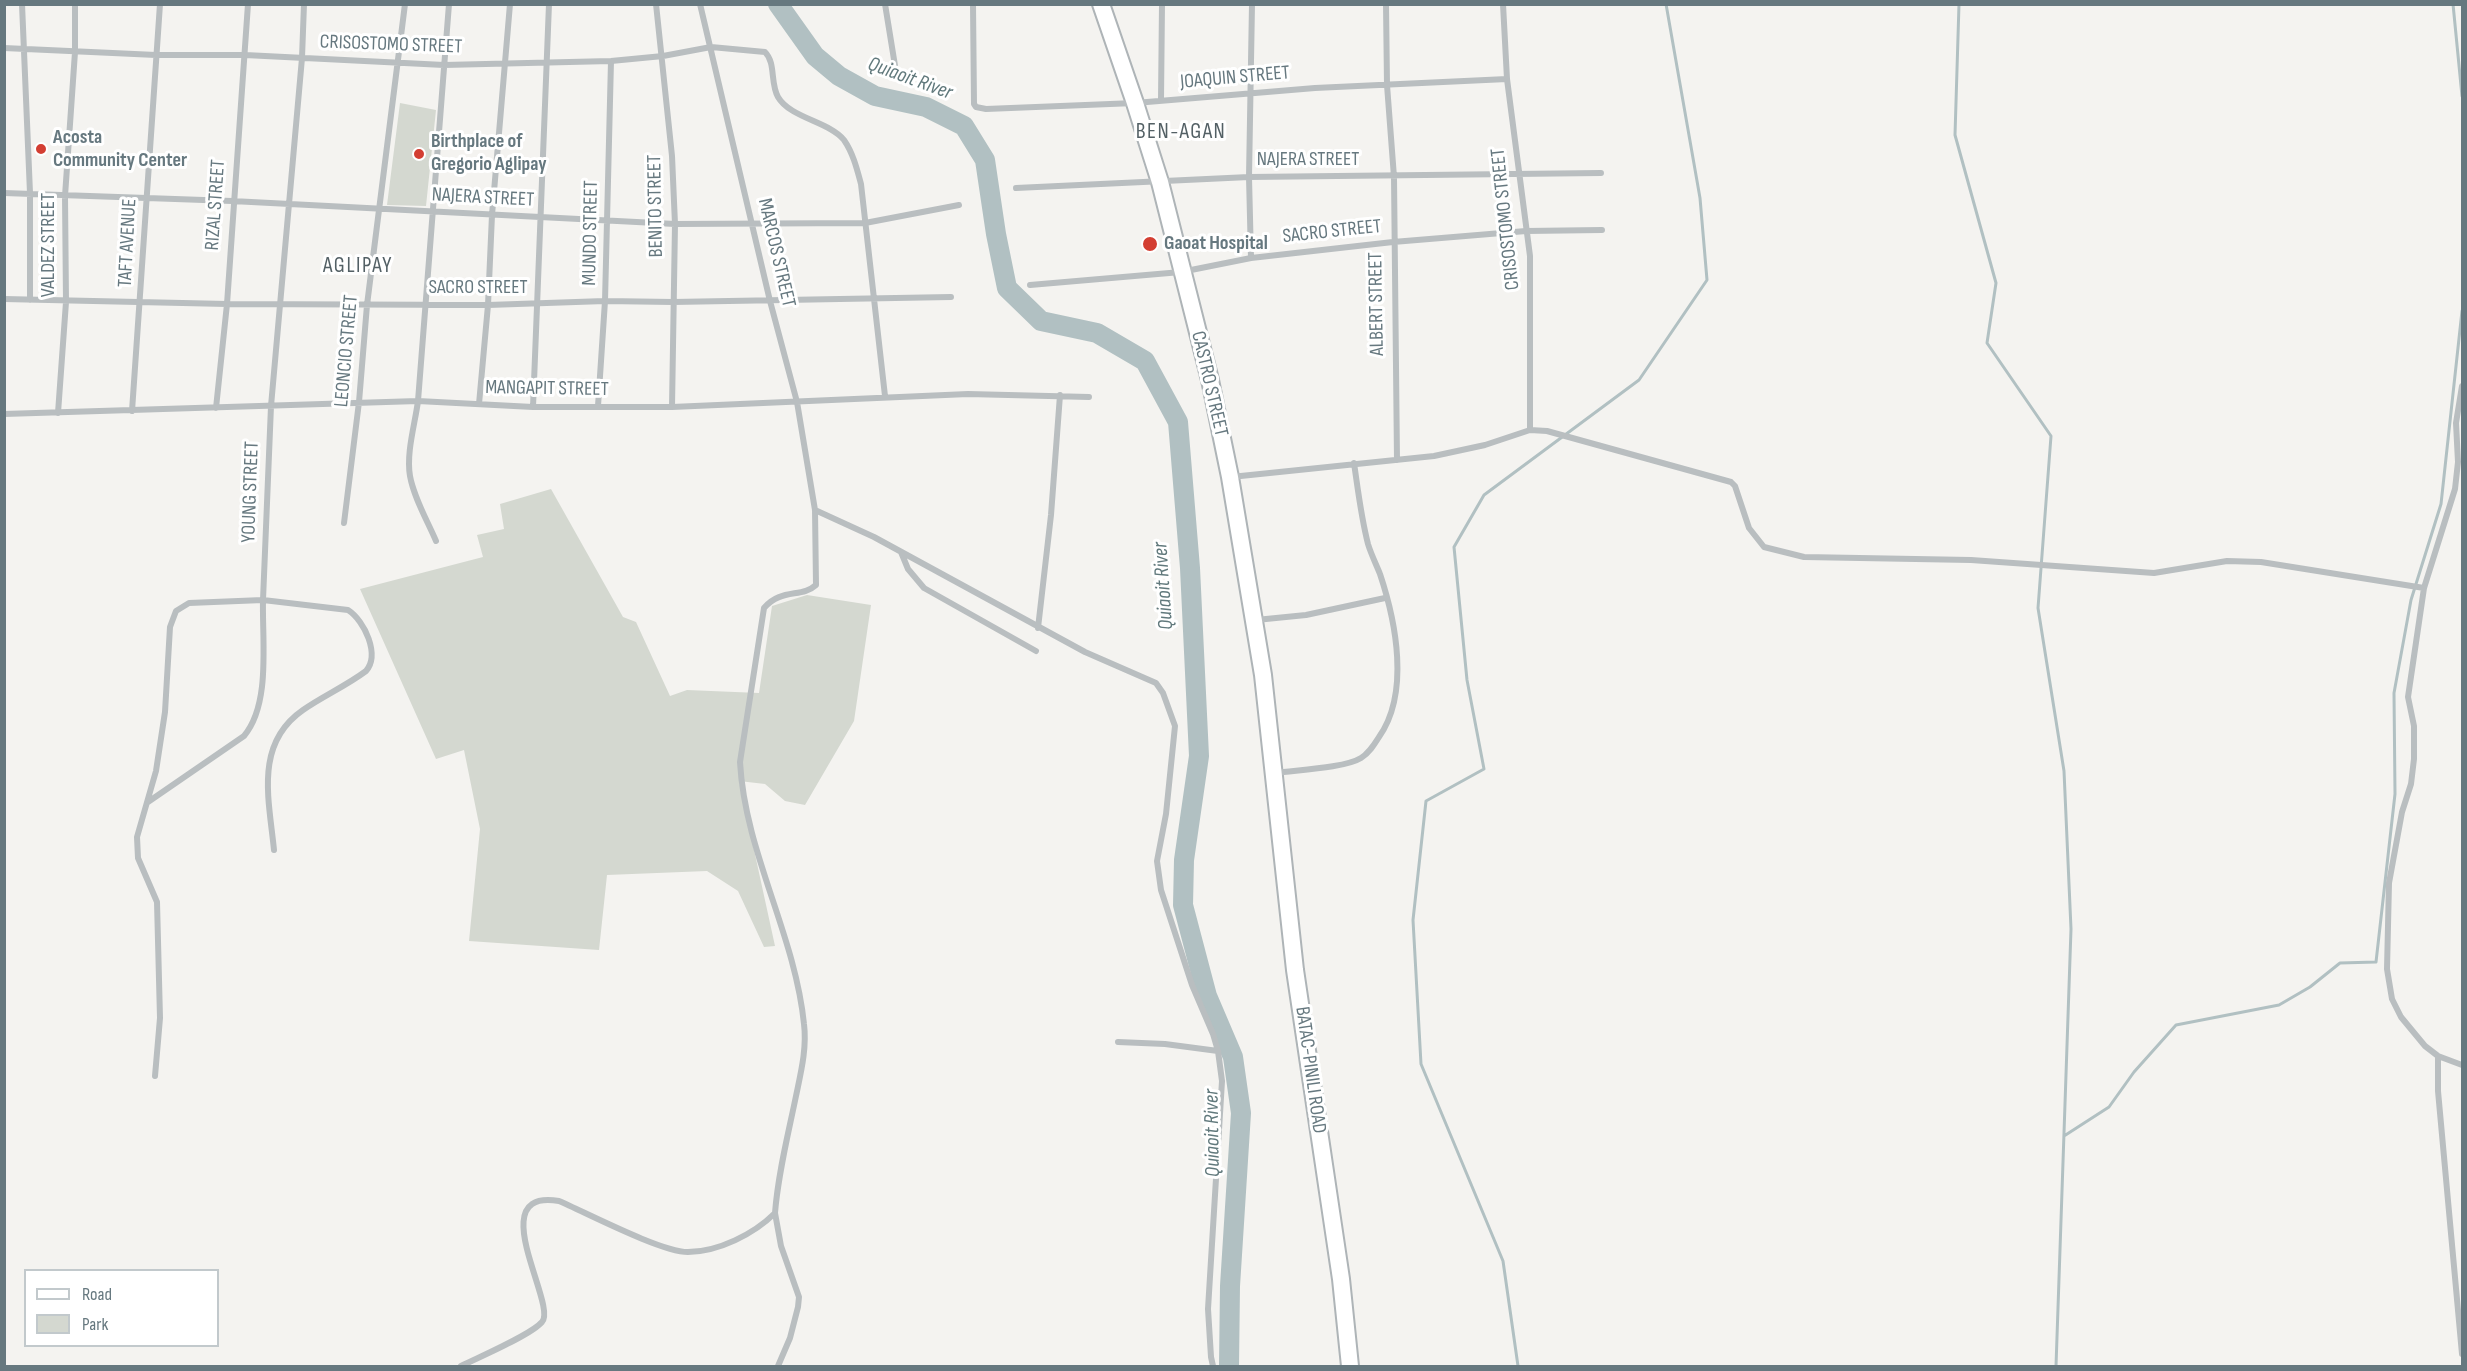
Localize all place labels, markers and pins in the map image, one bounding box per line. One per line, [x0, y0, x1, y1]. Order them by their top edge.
place label: Acosta Community Center [53, 126, 187, 173]
place label: Birthplace of Gregorio Aglipay [431, 130, 547, 177]
marker: Acosta Community Center [34, 142, 48, 156]
marker: Birthplace of Gregorio Aglipay [412, 147, 426, 161]
place label: Gaoat Hospital [1164, 232, 1268, 256]
marker: Gaoat Hospital [1141, 235, 1159, 253]

